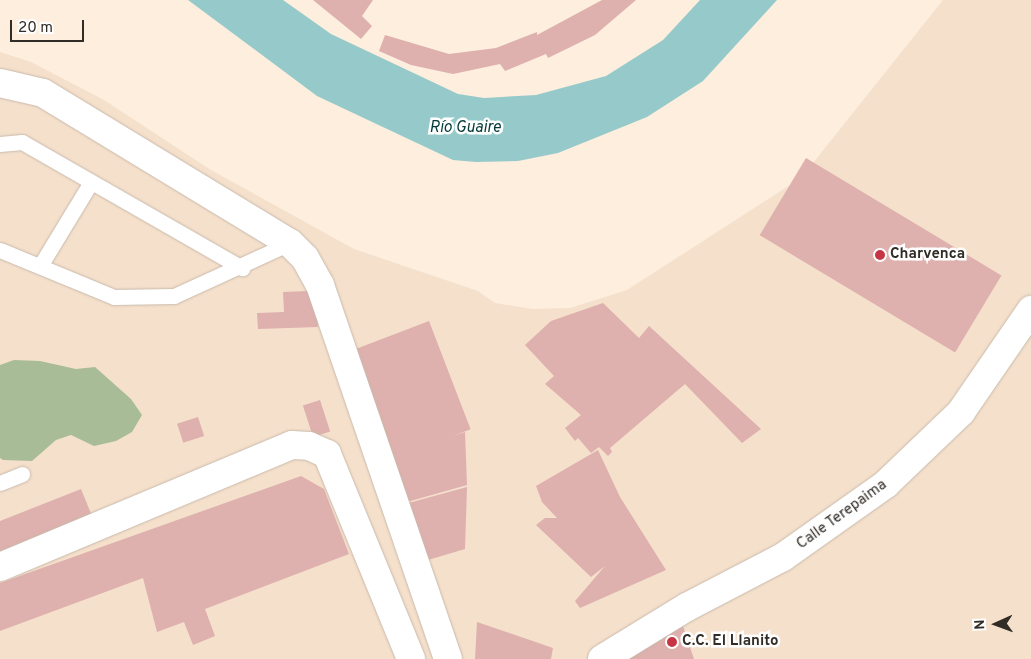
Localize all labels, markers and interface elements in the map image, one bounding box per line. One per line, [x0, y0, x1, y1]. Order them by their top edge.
scale bar [12, 10, 86, 42]
text: 20 m [18, 19, 53, 38]
water label: Río Guaire [429, 118, 501, 138]
place label: Charvenca [890, 246, 965, 264]
marker: Charvenca [874, 249, 886, 261]
street label: Calle Terepaima [793, 476, 891, 554]
north arrow [971, 599, 1021, 649]
text: N [972, 619, 989, 630]
place label: C.C. El Llanito [682, 633, 779, 651]
marker: C.C. El Llanito [666, 636, 678, 648]

